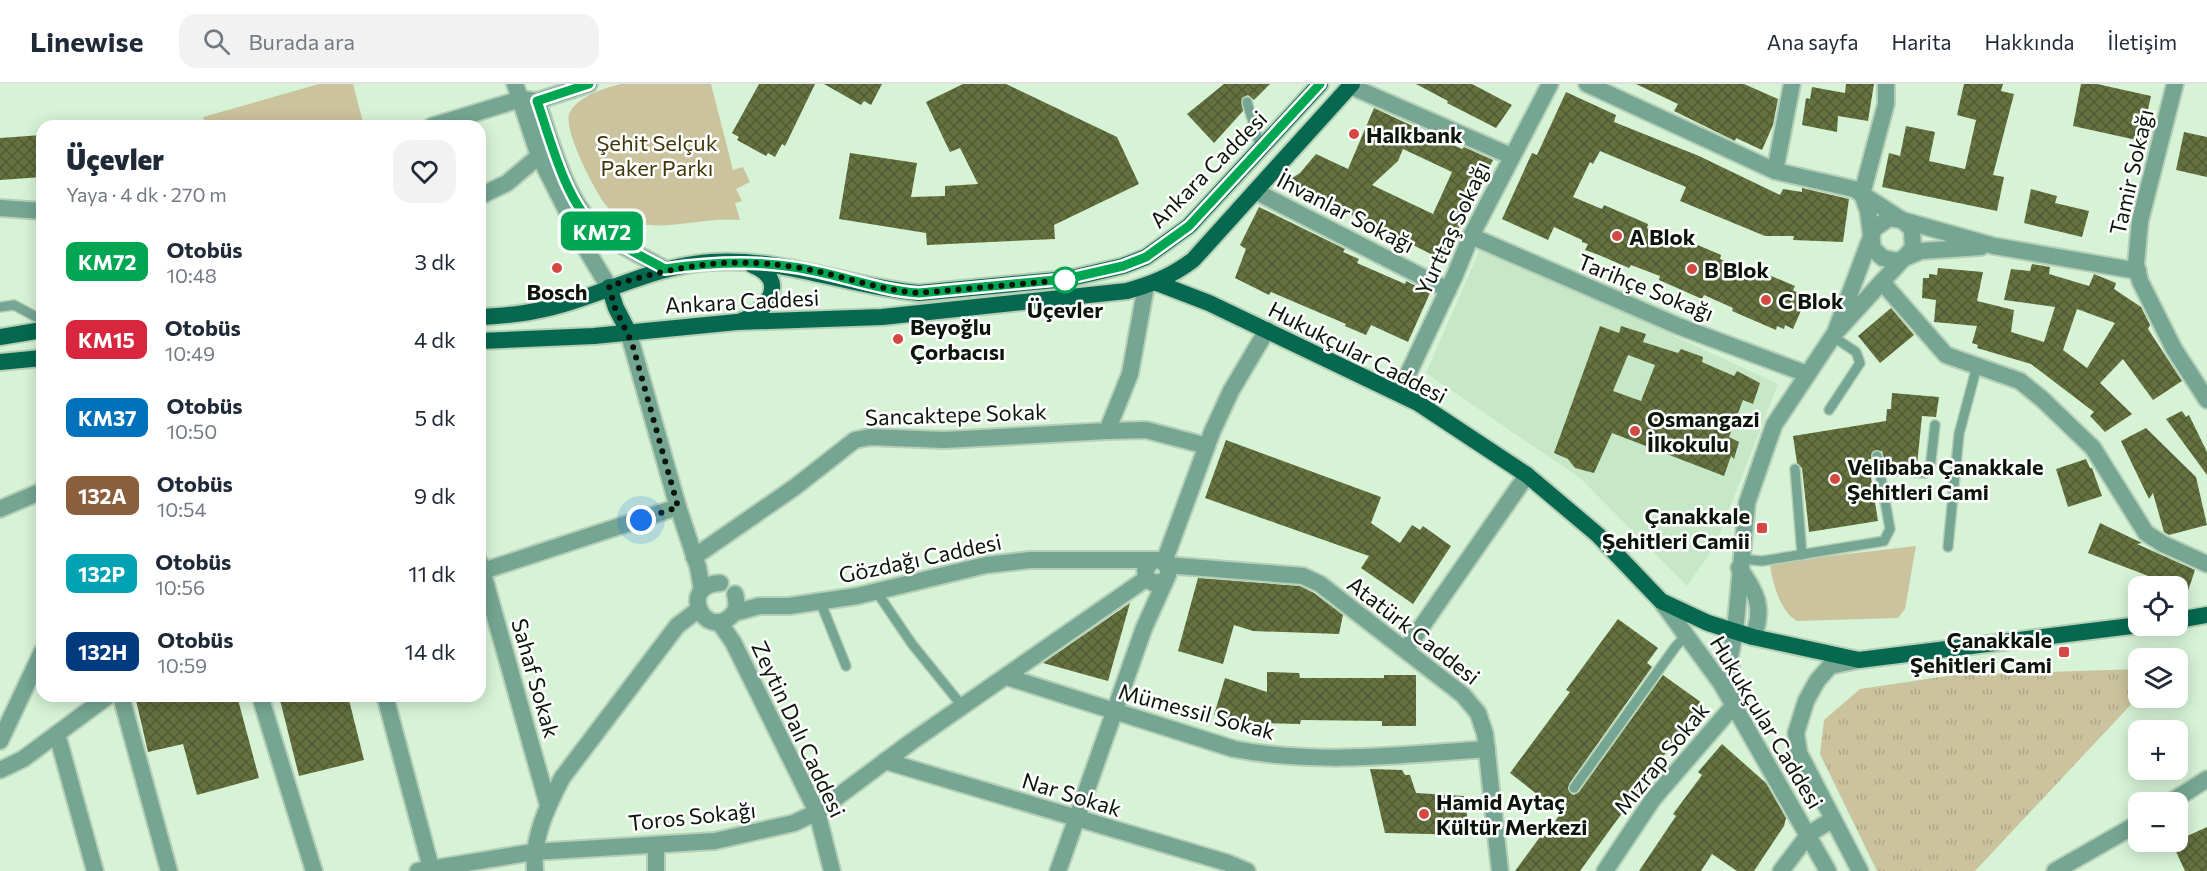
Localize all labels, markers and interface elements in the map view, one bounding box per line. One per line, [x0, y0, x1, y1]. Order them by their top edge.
search box [179, 14, 599, 68]
text: Linewise [30, 24, 143, 58]
icon: search [200, 25, 233, 58]
text: Burada ara [248, 28, 355, 55]
text: Ana sayfa [1767, 29, 1858, 54]
text: Harita [1891, 29, 1952, 54]
text: Hakkında [1985, 29, 2075, 54]
text: İletişim [2108, 29, 2177, 54]
street label: Ankara Caddesi [1144, 105, 1272, 233]
street label: Tamir Sokağı [2103, 106, 2159, 238]
place label: Halkbank [1366, 121, 1463, 148]
marker: Halkbank [1347, 127, 1361, 141]
park label: Şehit Selçuk Paker Parkı [596, 129, 718, 181]
button: heart [393, 140, 456, 203]
text: Üçevler [66, 142, 164, 176]
street label: Yurttaş Sokağı [1409, 157, 1495, 299]
street label: İhvanlar Sokağı [1273, 166, 1419, 258]
text: Yaya · 4 dk · 270 m [66, 182, 227, 206]
line badge: KM72 [560, 212, 644, 250]
text: KM72 [573, 219, 631, 244]
place label: A Blok [1629, 223, 1696, 250]
marker: A Blok [1610, 229, 1624, 243]
text: Otobüs [166, 236, 242, 263]
street label: Tarihçe Sokağı [1574, 247, 1718, 327]
text: 3 dk [415, 248, 456, 275]
text: KM72 [78, 249, 136, 274]
place label: B Blok [1704, 256, 1769, 283]
marker: Bosch [550, 261, 564, 275]
marker: B Blok [1685, 262, 1699, 276]
text: 10:48 [166, 263, 217, 287]
marker: Üçevler [1052, 267, 1078, 293]
place label: Bosch [526, 278, 588, 305]
street label: Ankara Caddesi [664, 283, 820, 319]
place label: C Blok [1778, 287, 1844, 314]
marker: C Blok [1759, 293, 1773, 307]
street label: Hukukçular Caddesi [1264, 295, 1452, 409]
place label: Üçevler [1027, 296, 1103, 323]
place label: Beyoğlu Çorbacısı [910, 313, 1005, 365]
text: Otobüs [165, 314, 241, 341]
text: 4 dk [414, 326, 456, 353]
text: KM15 [78, 327, 135, 352]
marker: Beyoğlu Çorbacısı [891, 332, 905, 346]
text: 10:49 [165, 341, 215, 365]
text: Otobüs [166, 392, 243, 419]
street label: Sancaktepe Sokak [865, 397, 1047, 431]
text: 5 dk [415, 404, 456, 431]
text: KM37 [78, 405, 136, 430]
place label: Osmangazi İlkokulu [1647, 405, 1760, 457]
text: 10:50 [166, 419, 217, 443]
marker: Osmangazi İlkokulu [1628, 424, 1642, 438]
place label: Velibaba Çanakkale Şehitleri Cami [1847, 453, 2044, 505]
text: Otobüs [157, 470, 233, 497]
marker: Velibaba Çanakkale Şehitleri Cami [1828, 472, 1842, 486]
text: 9 dk [414, 482, 456, 509]
text: 132A [78, 483, 127, 508]
text: 10:54 [157, 497, 206, 521]
place label: Çanakkale Şehi̇tleri̇ Cami̇i̇ [1602, 502, 1750, 554]
your location [626, 505, 656, 535]
marker: Çanakkale Şehi̇tleri̇ Cami̇i̇ [1755, 521, 1769, 535]
street label: Gözdağı Caddesi [836, 528, 1004, 588]
text: Otobüs [155, 548, 231, 575]
text: 11 dk [408, 560, 456, 587]
text: 132P [78, 561, 125, 586]
street label: Atatürk Caddesi [1343, 570, 1485, 690]
text: 10:56 [155, 575, 205, 599]
map controls [2128, 576, 2188, 852]
button: locate [2128, 576, 2188, 636]
street label: Sahaf Sokak [506, 615, 566, 741]
text: Otobüs [157, 626, 233, 653]
place label: Çanakkale Şehitleri Cami [1910, 626, 2052, 678]
street label: Hukukçular Caddesi [1705, 631, 1829, 813]
street label: Zeytin Dalı Caddesi [746, 637, 852, 821]
text: 14 dk [405, 638, 456, 665]
text: 132H [78, 639, 127, 664]
marker: Çanakkale Şehitleri Cami [2057, 645, 2071, 659]
button: layers [2128, 648, 2188, 708]
text: 10:59 [157, 653, 207, 677]
street label: Mümessil Sokak [1116, 677, 1278, 745]
street label: Mızrap Sokak [1608, 696, 1714, 819]
button: + [2128, 720, 2188, 780]
street label: Nar Sokak [1019, 766, 1125, 822]
place label: Hamid Aytaç Kültür Merkezi [1436, 788, 1588, 840]
button: − [2128, 792, 2188, 852]
street label: Toros Sokağı [627, 796, 757, 836]
marker: Hamid Aytaç Kültür Merkezi [1417, 807, 1431, 821]

